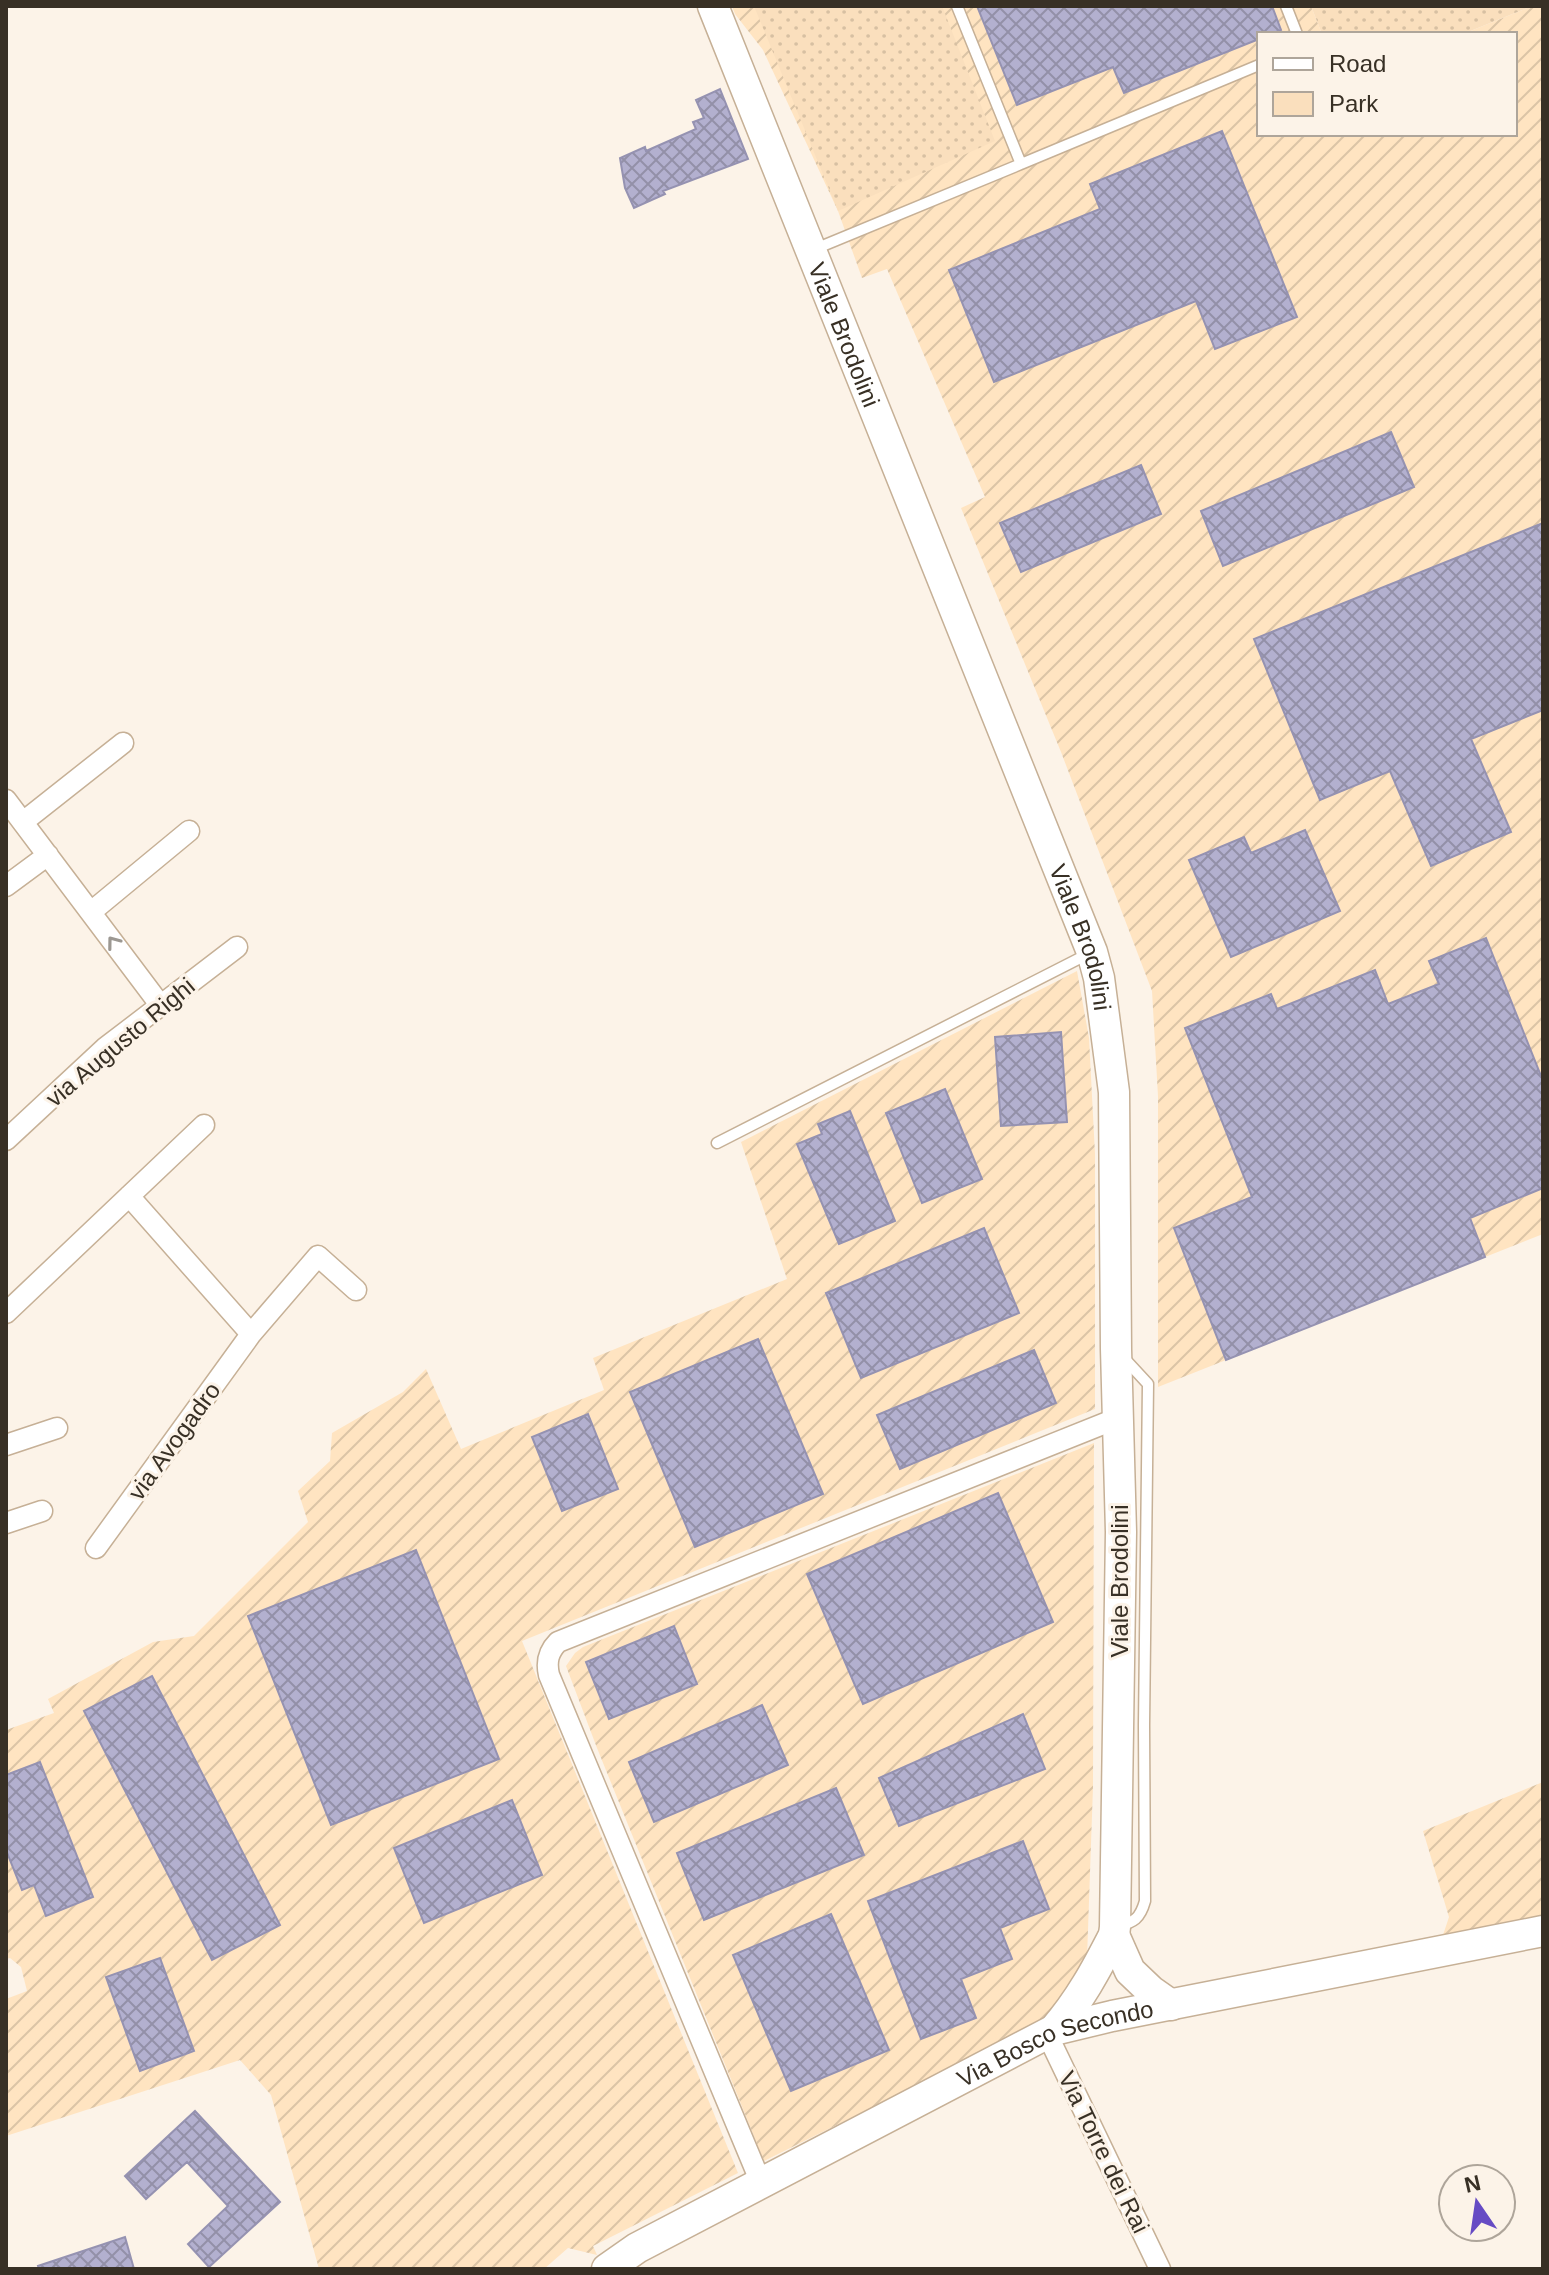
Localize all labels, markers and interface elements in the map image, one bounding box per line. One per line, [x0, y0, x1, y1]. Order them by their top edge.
legend [1257, 32, 1517, 136]
text: Road [1329, 50, 1386, 77]
text: Park [1329, 90, 1379, 117]
street label: Viale Brodolini [804, 259, 886, 411]
street label: Viale Brodolini [1045, 860, 1117, 1012]
one-way arrow [109, 937, 123, 951]
street label: via Augusto Righi [40, 972, 200, 1112]
street label: via Avogadro [122, 1377, 226, 1505]
street label: Viale Brodolini [1106, 1505, 1133, 1658]
street label: Via Bosco Secondo [952, 1995, 1156, 2092]
street label: Via Torre dei Rai [1053, 2067, 1155, 2237]
north arrow [1437, 2163, 1517, 2243]
text: N [1462, 2170, 1483, 2198]

